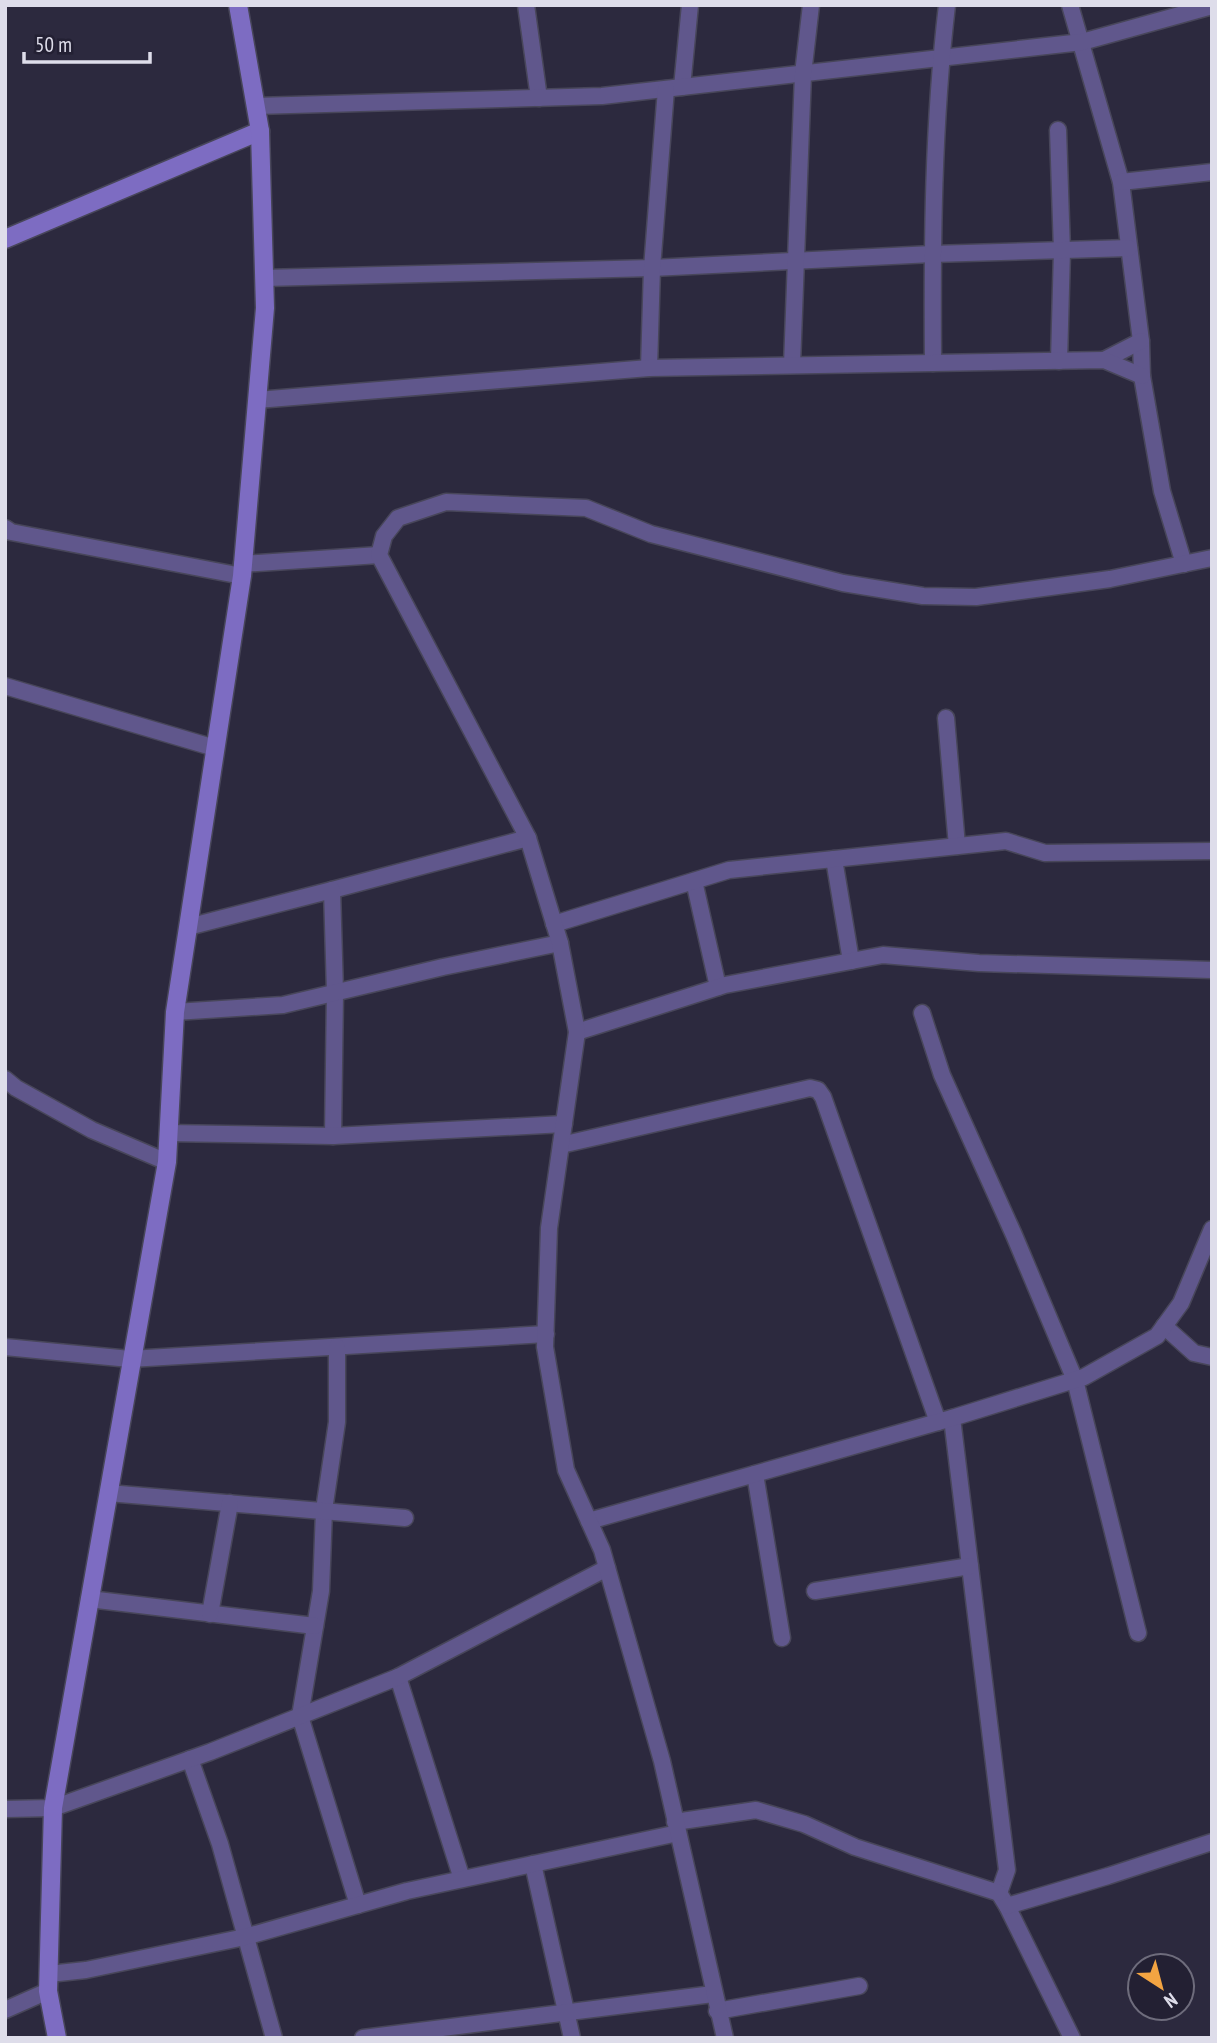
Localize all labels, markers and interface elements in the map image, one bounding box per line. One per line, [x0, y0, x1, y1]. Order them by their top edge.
scale bar [24, 21, 150, 65]
text: 50 m [35, 31, 72, 58]
north arrow [1126, 1952, 1196, 2022]
text: N [1160, 1988, 1182, 2013]

